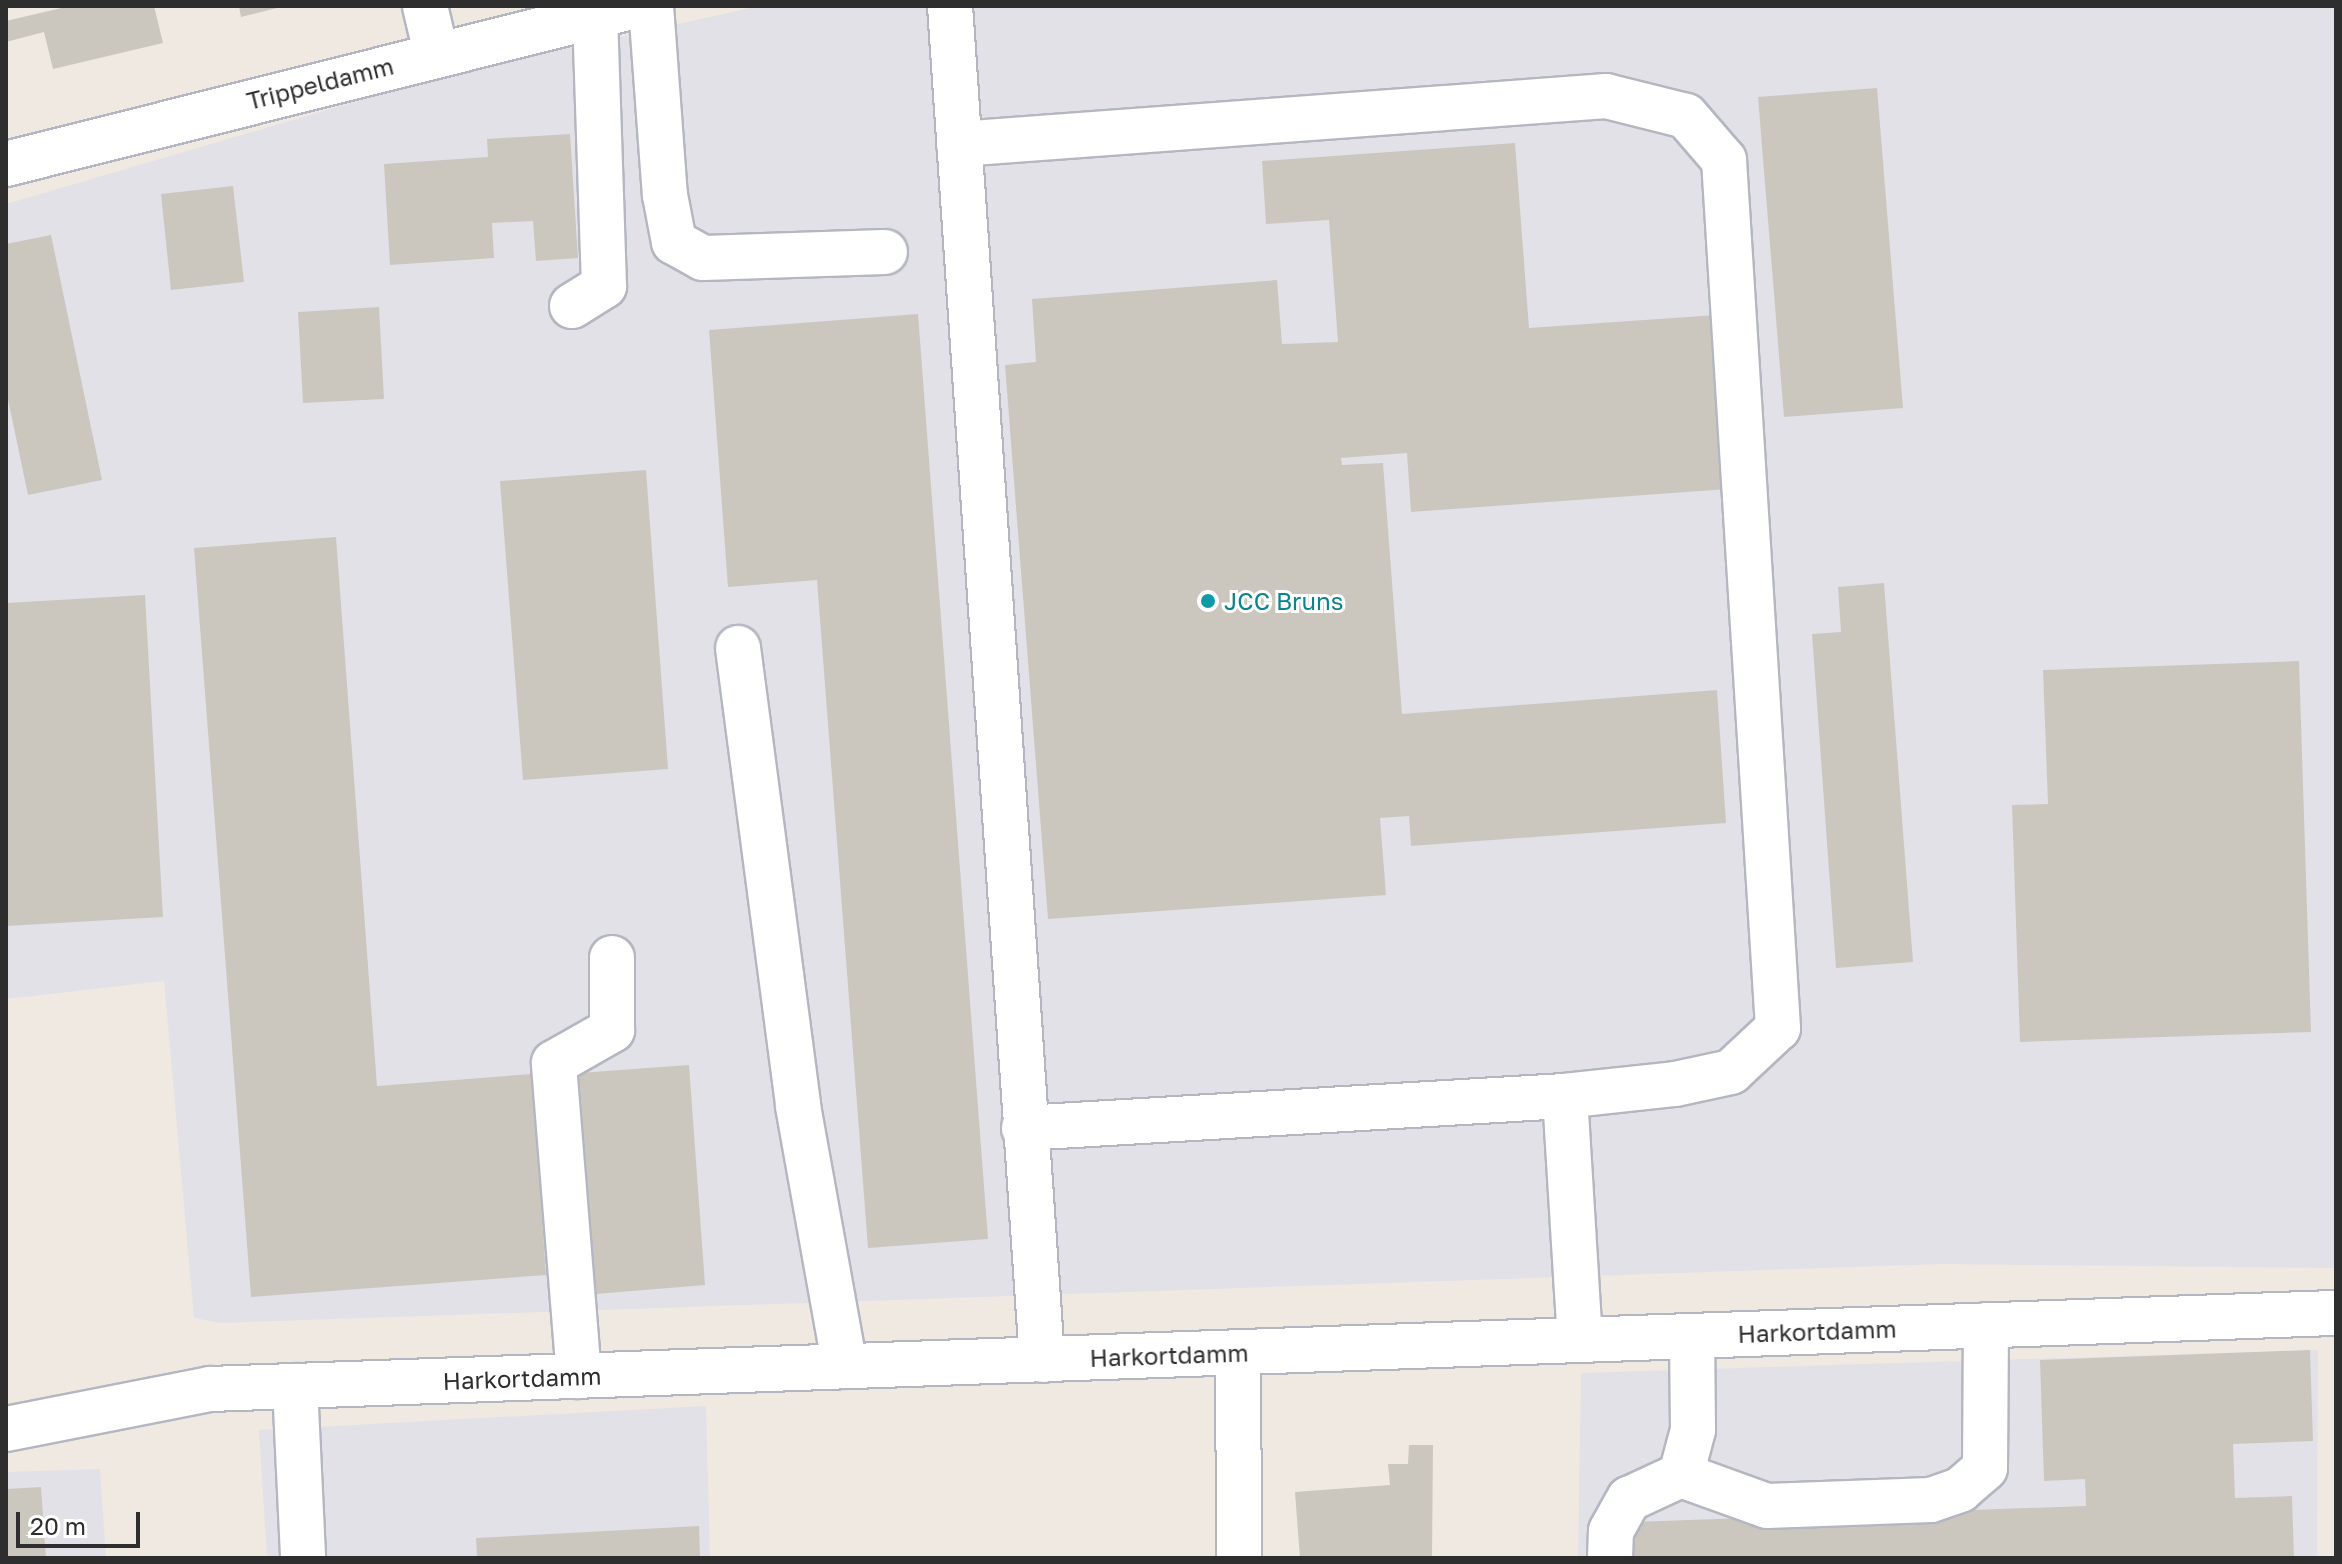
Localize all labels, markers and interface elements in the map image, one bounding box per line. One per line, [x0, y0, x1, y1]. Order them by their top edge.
street label: Trippeldamm [244, 51, 396, 115]
place label: JCC Bruns [1224, 587, 1343, 615]
marker: JCC Bruns [1199, 592, 1217, 610]
street label: Harkortdamm [1737, 1314, 1897, 1348]
street label: Harkortdamm [1089, 1338, 1249, 1372]
street label: Harkortdamm [442, 1361, 602, 1395]
scale bar [20, 1496, 144, 1546]
text: 20 m [30, 1511, 86, 1540]

